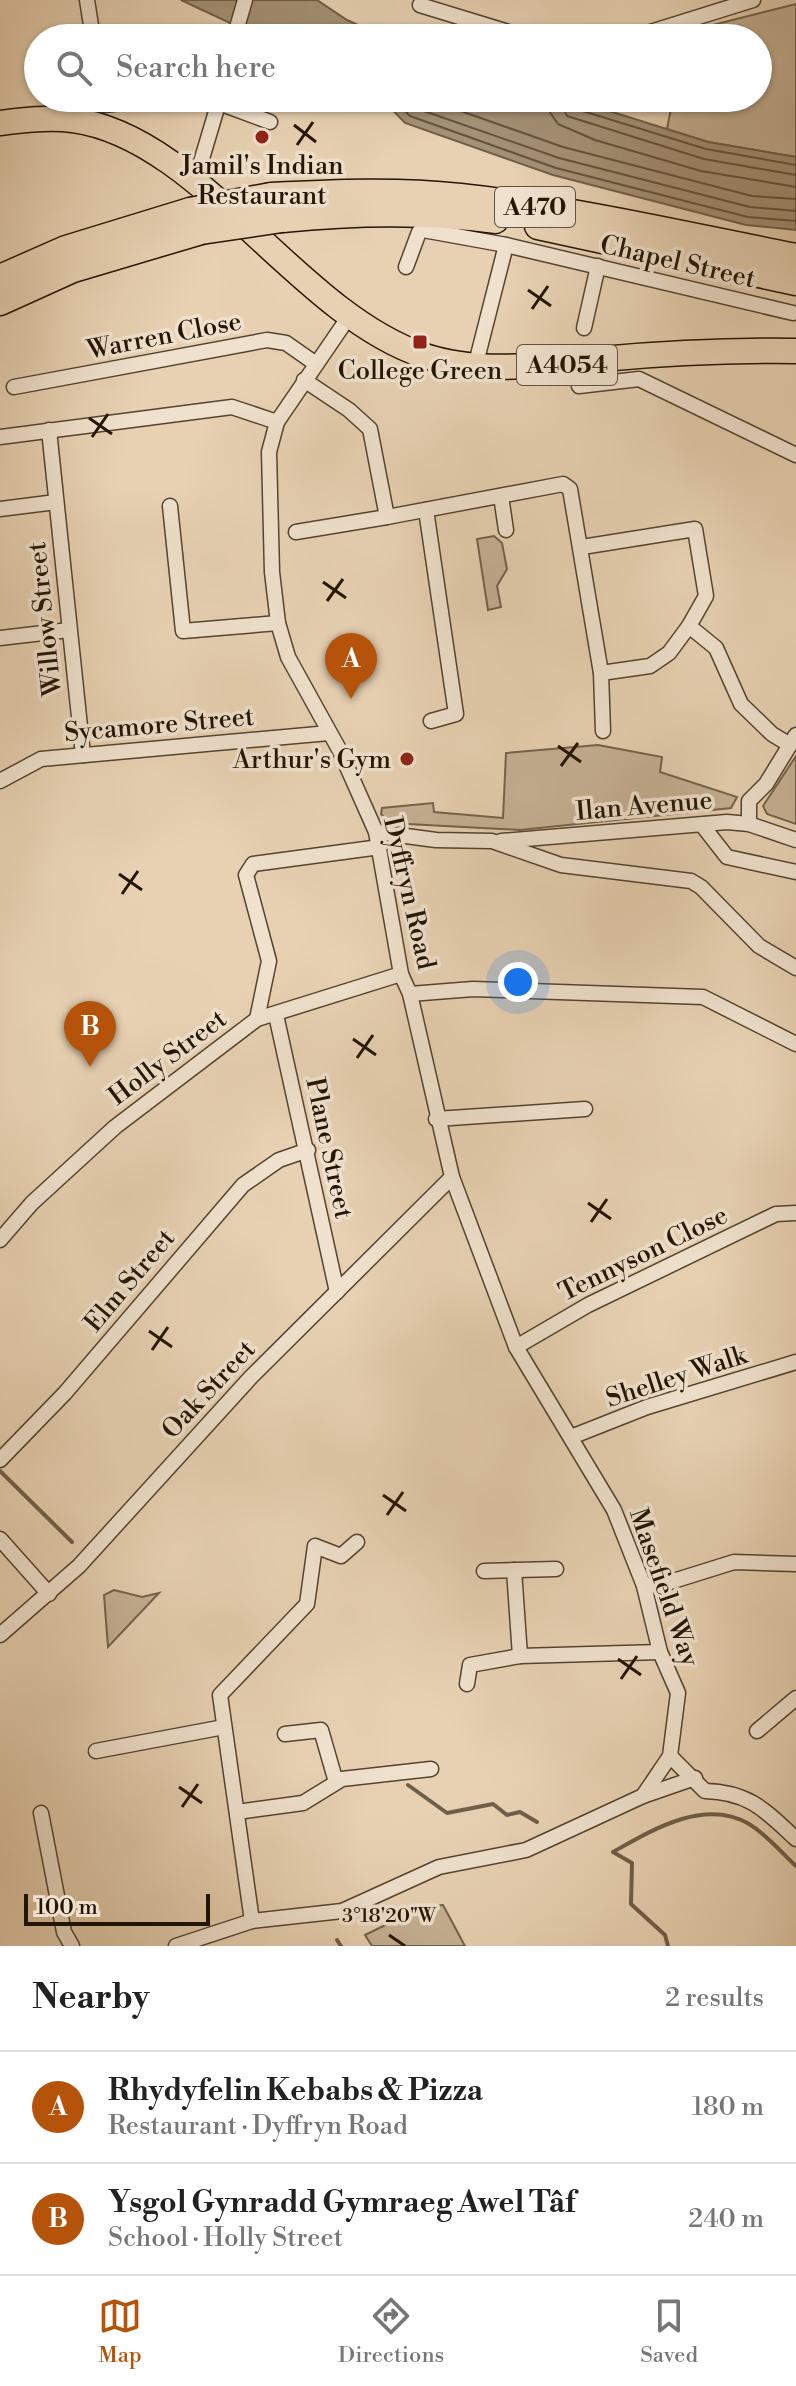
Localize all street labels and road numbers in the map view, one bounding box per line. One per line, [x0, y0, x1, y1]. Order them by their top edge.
road number: A470 [495, 187, 575, 227]
street label: Chapel Street [597, 229, 759, 295]
street label: Warren Close [83, 305, 244, 367]
road number: A4054 [517, 345, 617, 385]
street label: Willow Street [21, 540, 69, 698]
street label: Sycamore Street [63, 701, 255, 749]
street label: Ilan Avenue [574, 784, 714, 828]
street label: Dyffryn Road [376, 814, 442, 973]
street label: Holly Street [102, 1003, 233, 1113]
street label: Plane Street [298, 1075, 360, 1222]
street label: Tennyson Close [554, 1199, 733, 1309]
street label: Elm Street [78, 1223, 182, 1339]
street label: Oak Street [155, 1334, 262, 1446]
street label: Shelley Walk [602, 1339, 752, 1415]
street label: Masefield Way [622, 1504, 706, 1671]

